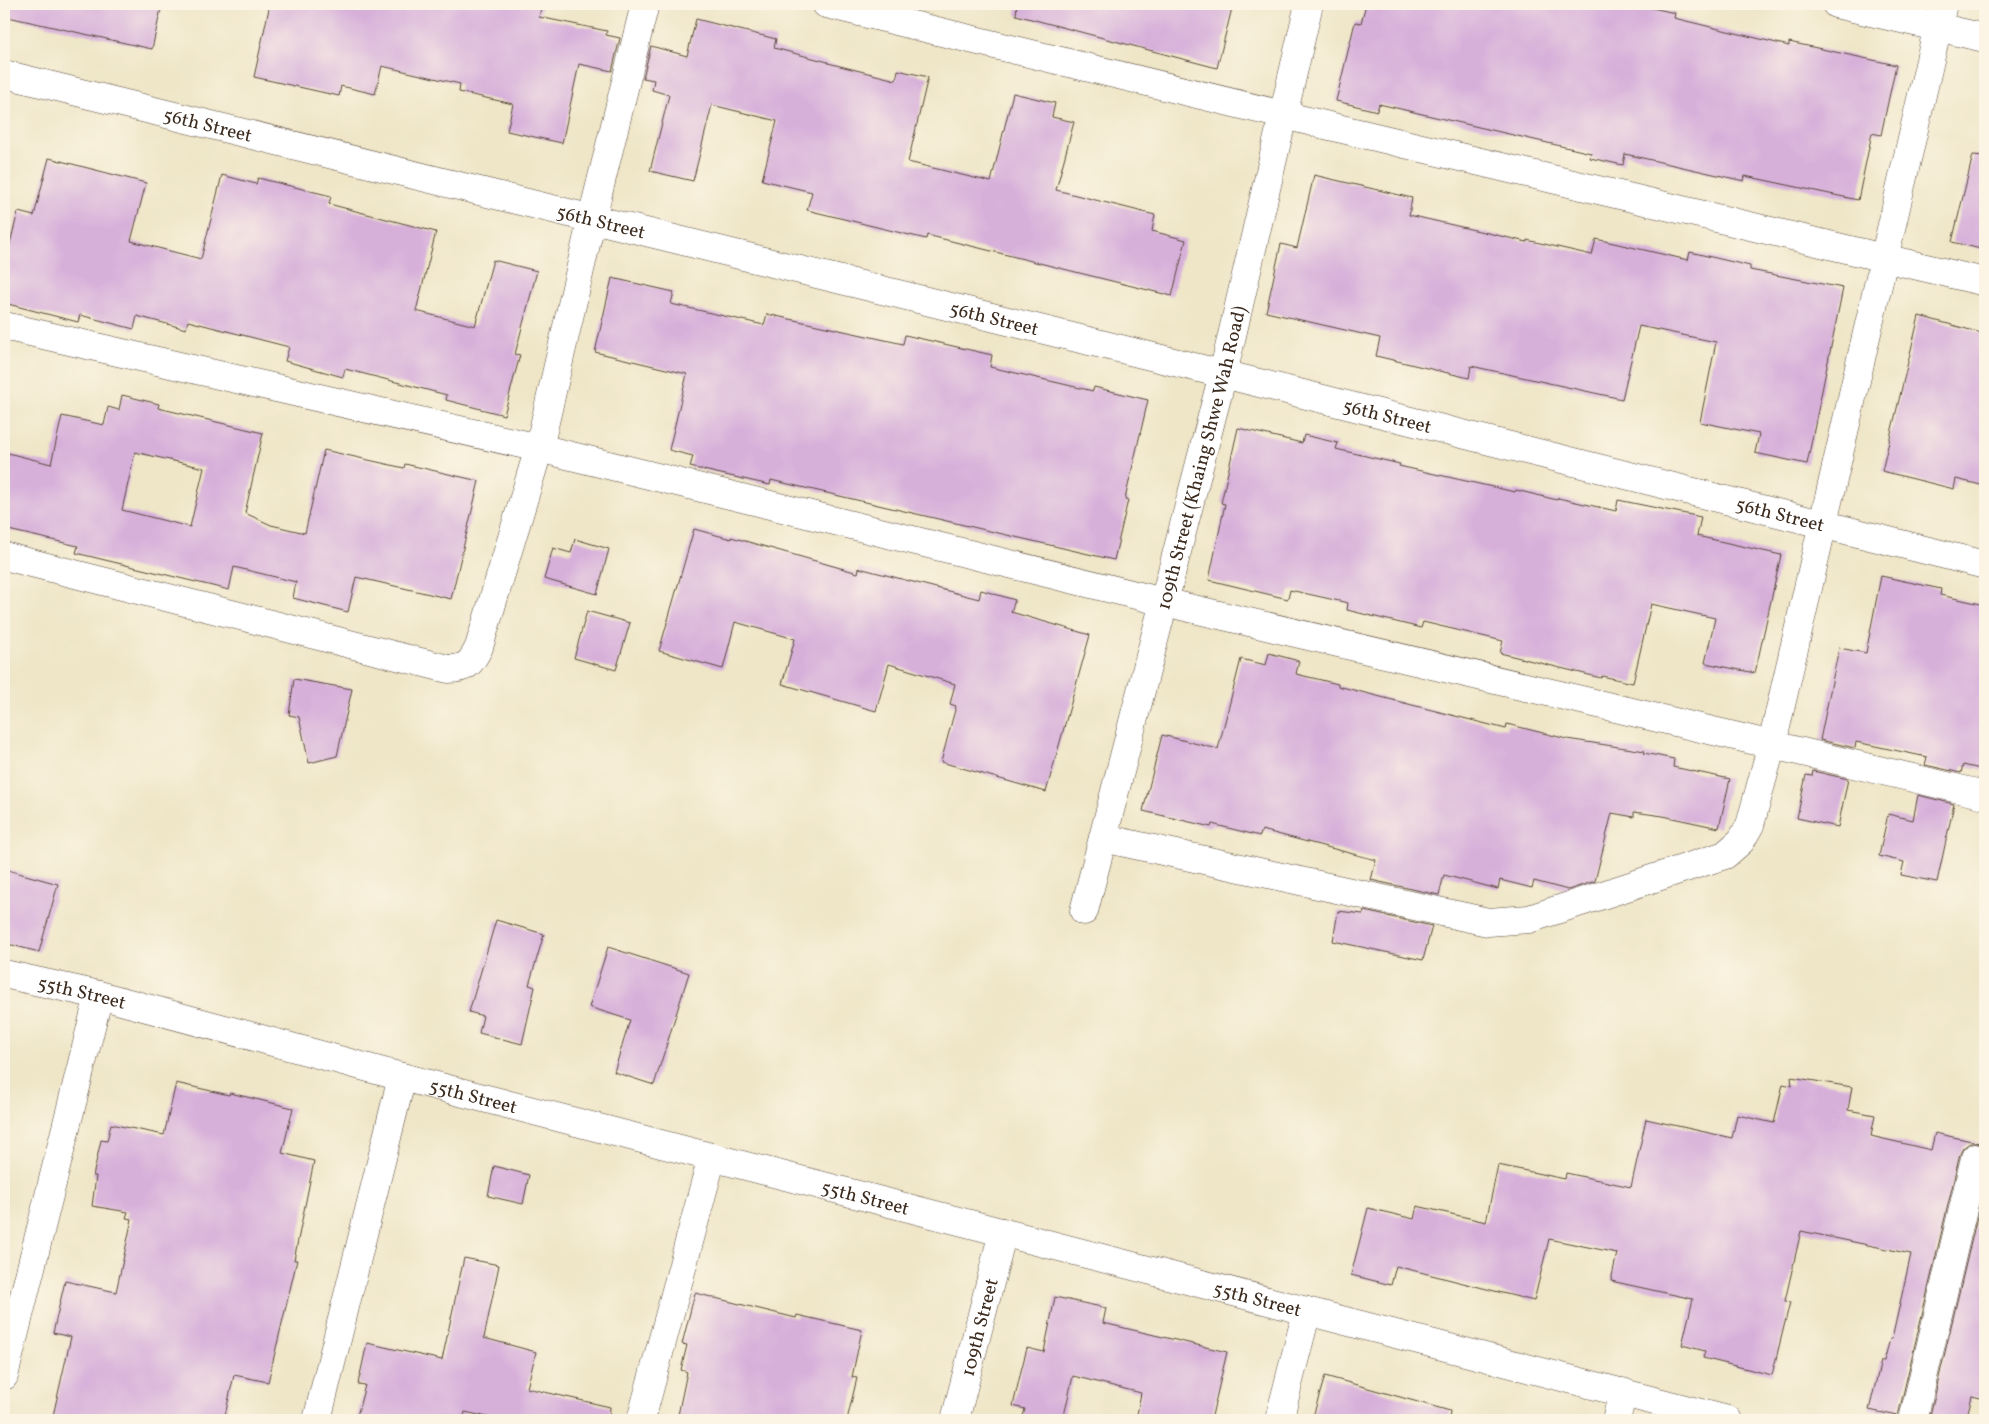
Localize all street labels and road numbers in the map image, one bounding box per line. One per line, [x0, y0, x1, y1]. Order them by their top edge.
street label: 56th Street [160, 103, 255, 150]
street label: 56th Street [554, 199, 648, 246]
street label: 56th Street [947, 296, 1041, 343]
street label: 109th Street (Khaing Shwe Wah Road) [1151, 304, 1253, 613]
street label: 56th Street [1340, 394, 1434, 441]
street label: 56th Street [1733, 492, 1827, 539]
street label: 55th Street [35, 971, 129, 1017]
street label: 55th Street [426, 1074, 520, 1121]
street label: 55th Street [818, 1175, 912, 1223]
street label: 109th Street [956, 1275, 1006, 1379]
street label: 55th Street [1210, 1276, 1304, 1324]

